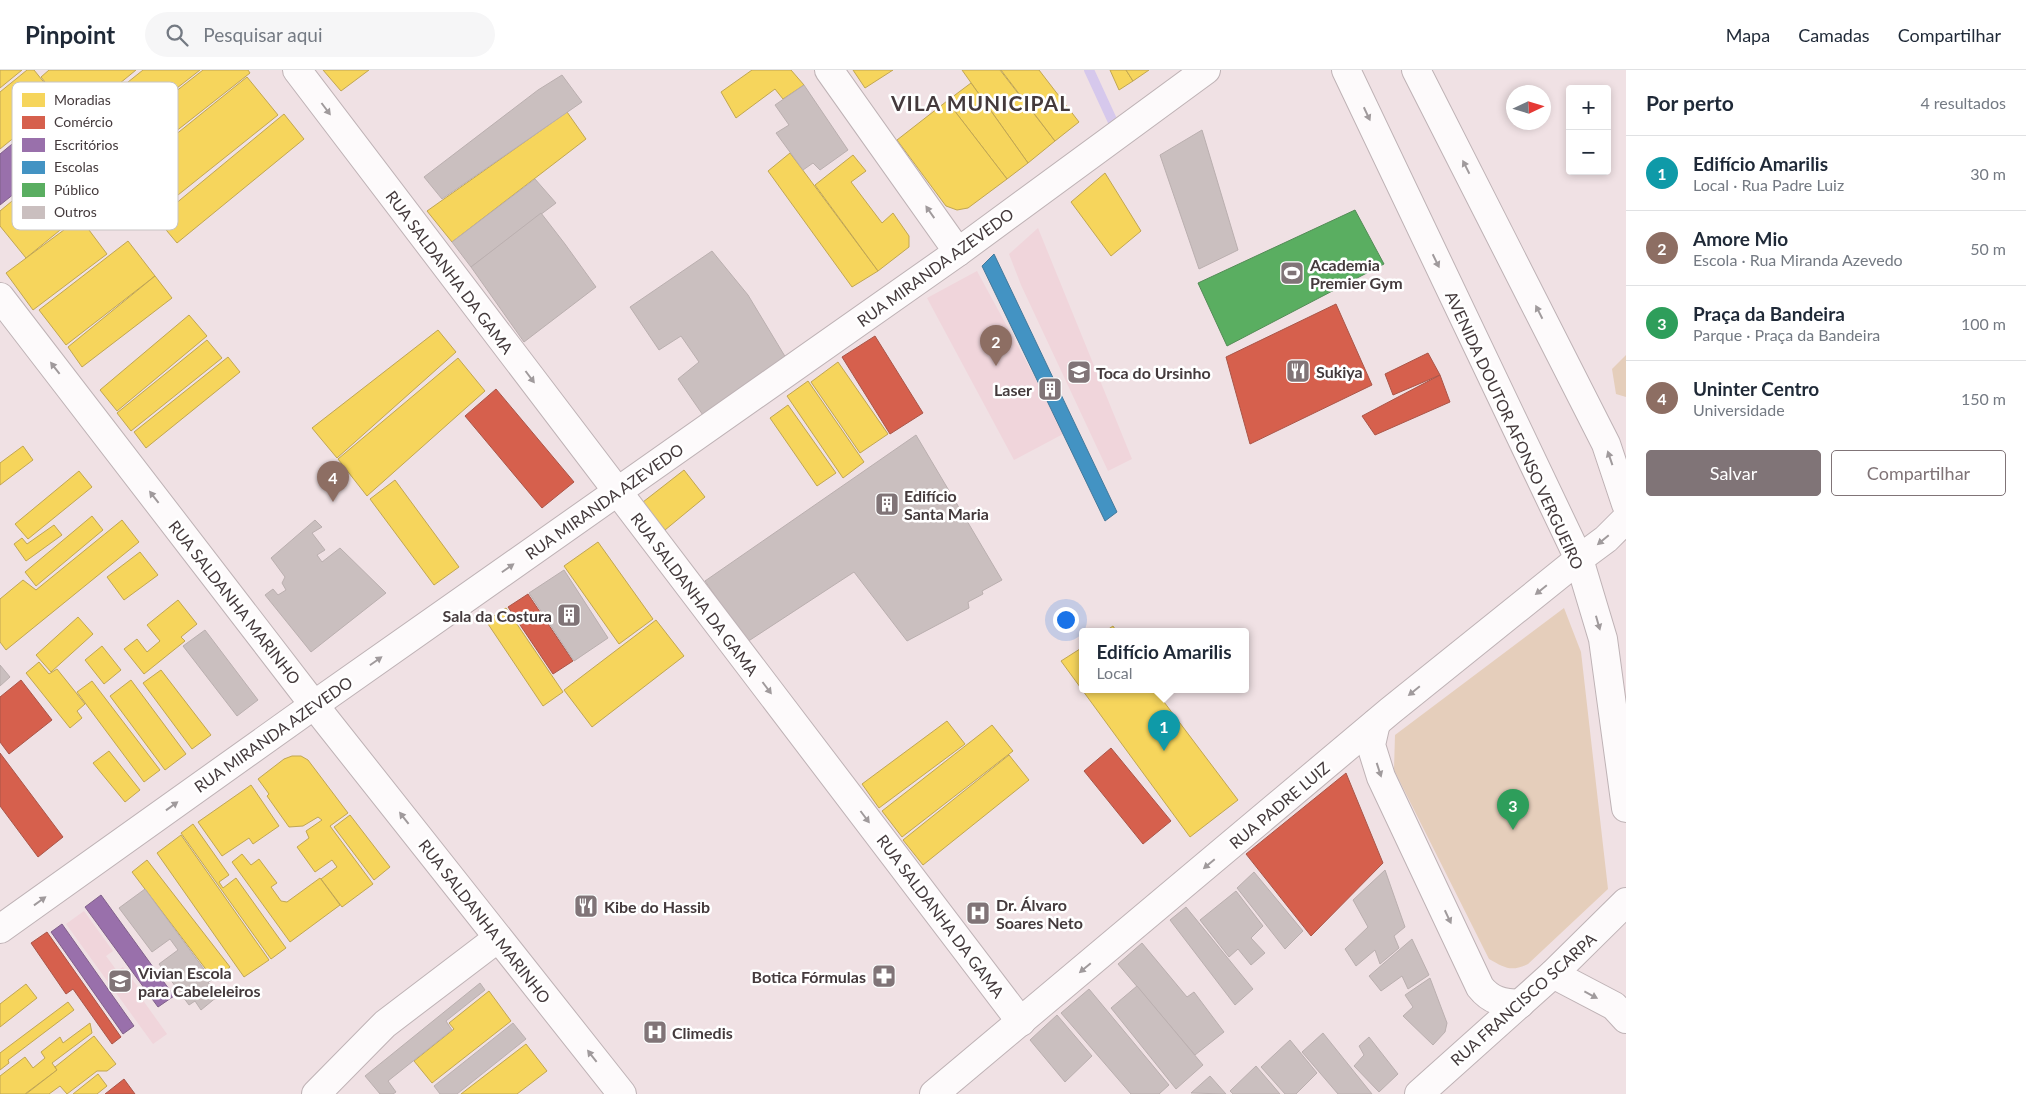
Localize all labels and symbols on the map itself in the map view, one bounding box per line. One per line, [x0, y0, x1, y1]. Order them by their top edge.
legend [12, 82, 178, 230]
north arrow [1506, 85, 1551, 130]
district label: VILA MUNICIPAL [890, 90, 1071, 115]
text: Moradias [54, 91, 111, 108]
one-way arrow [321, 102, 331, 116]
one-way arrow [1363, 107, 1371, 121]
text: Comércio [54, 113, 113, 130]
text: Escritórios [54, 136, 119, 153]
text: Escolas [54, 158, 99, 175]
one-way arrow [1462, 160, 1470, 174]
text: Público [54, 181, 99, 198]
street label: RUA SALDANHA DA GAMA [382, 187, 518, 357]
text: Outros [54, 203, 97, 220]
street label: RUA MIRANDA AZEVEDO [853, 204, 1017, 330]
one-way arrow [925, 205, 935, 219]
one-way arrow [1432, 254, 1440, 269]
place label: Academia Premier Gym [1309, 255, 1403, 292]
sports icon: Academia Premier Gym [1279, 260, 1305, 286]
street label: AVENIDA DOUTOR AFONSO VERGUEIRO [1442, 288, 1588, 572]
one-way arrow [1535, 305, 1543, 319]
pin: 2 [980, 325, 1012, 366]
restaurant icon: Sukiya [1285, 358, 1311, 384]
school or university icon: Toca do Ursinho [1066, 359, 1092, 385]
one-way arrow [49, 362, 60, 375]
place label: Sukiya [1316, 362, 1363, 381]
place label: Toca do Ursinho [1096, 363, 1211, 382]
one-way arrow [525, 370, 536, 383]
building icon: Laser [1037, 376, 1063, 402]
place label: Laser [994, 380, 1032, 399]
street label: RUA MIRANDA AZEVEDO [521, 439, 687, 563]
one-way arrow [1606, 450, 1614, 465]
pin: 4 [317, 461, 349, 502]
place label: Edifício Santa Maria [904, 486, 989, 523]
one-way arrow [149, 490, 159, 504]
building icon: Edifício Santa Maria [874, 491, 900, 517]
street label: RUA SALDANHA DA GAMA [627, 509, 763, 679]
street label: RUA SALDANHA MARINHO [165, 516, 305, 688]
one-way arrow [1598, 534, 1610, 546]
one-way arrow [502, 563, 515, 573]
one-way arrow [1534, 584, 1547, 595]
building icon: Sala da Costura [556, 602, 582, 628]
place label: Sala da Costura [443, 606, 552, 625]
your location [1053, 607, 1079, 633]
one-way arrow [1594, 615, 1602, 630]
one-way arrow [369, 656, 382, 666]
street label: RUA MIRANDA AZEVEDO [190, 672, 356, 796]
one-way arrow [761, 681, 772, 694]
one-way arrow [1408, 686, 1421, 697]
pin: 1 [1148, 710, 1180, 751]
street label: RUA PADRE LUIZ [1225, 757, 1333, 852]
one-way arrow [1375, 763, 1383, 778]
pin: 3 [1497, 789, 1529, 830]
one-way arrow [165, 801, 179, 811]
one-way arrow [860, 810, 871, 823]
one-way arrow [398, 812, 409, 825]
street label: RUA SALDANHA DA GAMA [873, 831, 1009, 1001]
street label: RUA SALDANHA MARINHO [415, 835, 555, 1007]
one-way arrow [1203, 858, 1216, 869]
restaurant icon: Kibe do Hassib [573, 893, 599, 919]
place label: Dr. Álvaro Soares Neto [996, 895, 1083, 932]
one-way arrow [33, 896, 47, 906]
place label: Kibe do Hassib [604, 897, 710, 916]
hospital icon: Dr. Álvaro Soares Neto [965, 900, 991, 926]
one-way arrow [1444, 910, 1452, 924]
street label: RUA FRANCISCO SCARPA [1446, 929, 1600, 1069]
place label: Vivian Escola para Cabeleleiros [137, 963, 260, 1000]
pharmacy icon: Botica Fórmulas [871, 963, 897, 989]
one-way arrow [1079, 963, 1092, 974]
place label: Botica Fórmulas [751, 967, 866, 986]
school or university icon: Vivian Escola para Cabeleleiros [107, 968, 133, 994]
one-way arrow [1584, 991, 1598, 999]
hospital icon: Climedis [642, 1019, 668, 1045]
place label: Climedis [672, 1023, 733, 1042]
one-way arrow [586, 1050, 597, 1063]

